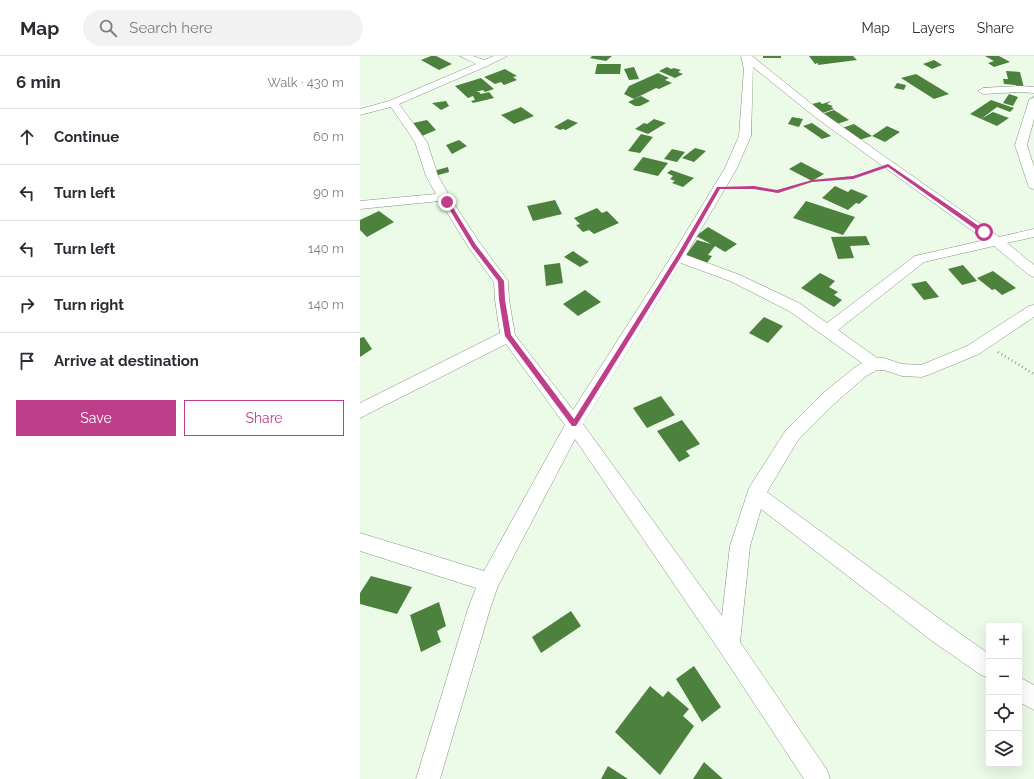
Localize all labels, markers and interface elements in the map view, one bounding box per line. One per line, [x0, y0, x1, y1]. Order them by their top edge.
search box [83, 10, 363, 46]
text: Map [20, 17, 59, 39]
icon: search [97, 17, 119, 39]
text: Search here [129, 19, 213, 37]
text: Map [862, 20, 890, 36]
text: Layers [912, 20, 955, 36]
text: Share [977, 20, 1014, 36]
text: 6 min [16, 72, 61, 92]
text: Walk · 430 m [267, 75, 344, 90]
icon: ahead [16, 126, 38, 148]
text: Continue [54, 128, 119, 146]
text: 60 m [313, 129, 344, 144]
icon: left [16, 182, 38, 204]
text: Turn left [54, 184, 115, 202]
text: 90 m [313, 185, 344, 200]
route end [438, 193, 456, 211]
route start [975, 223, 993, 241]
icon: left [16, 238, 38, 260]
text: Turn left [54, 240, 115, 258]
text: 140 m [308, 241, 344, 256]
icon: right [16, 294, 38, 316]
text: Turn right [54, 296, 124, 314]
text: 140 m [308, 297, 344, 312]
icon: arrive [16, 350, 38, 372]
text: Arrive at destination [54, 352, 199, 370]
button: Save [16, 400, 176, 436]
button: Share [184, 400, 344, 436]
map controls [986, 623, 1022, 767]
button: + [986, 623, 1022, 659]
button: − [986, 659, 1022, 695]
button: locate [986, 695, 1022, 731]
button: layers [986, 731, 1022, 767]

